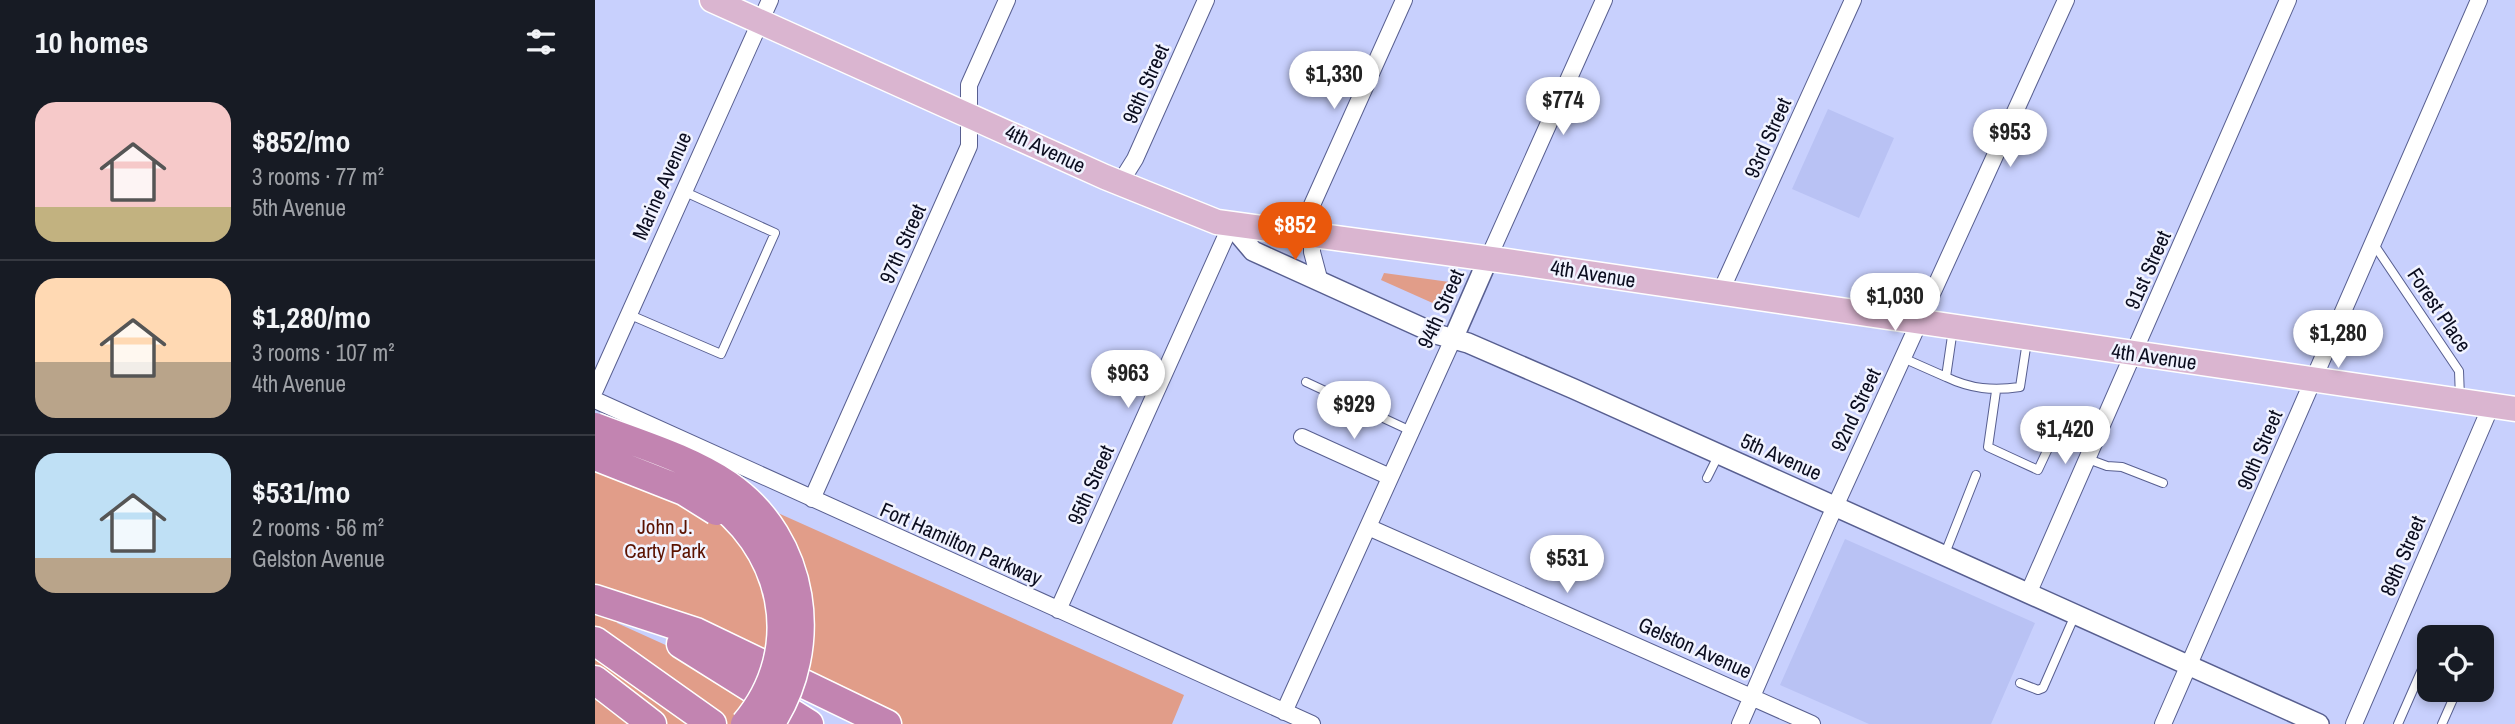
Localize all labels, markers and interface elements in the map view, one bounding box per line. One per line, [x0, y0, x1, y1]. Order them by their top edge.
text: 10 homes [35, 22, 149, 62]
icon: filters [522, 23, 560, 61]
street label: 96th Street [1115, 39, 1176, 128]
pin: $1,330 [1277, 52, 1391, 111]
text: $1,330 [1305, 58, 1363, 89]
pin: $774 [1522, 78, 1604, 137]
text: $774 [1542, 84, 1584, 115]
street label: 93rd Street [1737, 93, 1798, 183]
pin: $953 [1969, 110, 2051, 169]
text: $953 [1989, 116, 2031, 147]
street label: 4th Avenue [1000, 117, 1090, 180]
text: $852/mo [252, 121, 350, 161]
street label: Marine Avenue [625, 127, 698, 244]
icon: home [91, 130, 175, 214]
text: 3 rooms · 77 m² [252, 161, 384, 192]
text: 5th Avenue [252, 192, 346, 223]
street label: 97th Street [872, 199, 933, 288]
pin: $852 [1254, 202, 1336, 262]
text: $852 [1274, 209, 1316, 240]
street label: 91st Street [2117, 226, 2178, 314]
street label: 4th Avenue [1548, 252, 1638, 295]
street label: Forest Place [2401, 262, 2478, 358]
street label: 94th Street [1410, 264, 1471, 353]
pin: $1,030 [1838, 274, 1952, 333]
text: $1,030 [1866, 280, 1924, 311]
text: $1,280/mo [252, 297, 371, 337]
icon: home [91, 306, 175, 390]
pin: $1,280 [2281, 310, 2395, 370]
text: $1,280 [2309, 317, 2367, 348]
street label: 4th Avenue [2110, 336, 2199, 377]
text: 3 rooms · 107 m² [252, 337, 395, 368]
pin: $963 [1087, 350, 1169, 410]
text: $963 [1107, 357, 1149, 388]
street label: 92nd Street [1824, 363, 1888, 456]
text: 4th Avenue [252, 368, 346, 399]
pin: $929 [1313, 382, 1395, 441]
text: $929 [1333, 388, 1375, 419]
street label: 90th Street [2230, 405, 2289, 494]
pin: $1,420 [2008, 406, 2122, 466]
text: $1,420 [2036, 413, 2094, 444]
street label: 5th Avenue [1736, 426, 1826, 487]
street label: 95th Street [1060, 440, 1121, 529]
text: $531/mo [252, 472, 350, 512]
icon: home [91, 481, 175, 565]
street label: Fort Hamilton Parkway [876, 495, 1047, 592]
street label: 89th Street [2373, 511, 2432, 600]
text: 2 rooms · 56 m² [252, 512, 384, 543]
park label: John J. Carty Park [624, 512, 706, 565]
pin: $531 [1526, 536, 1608, 595]
text: $531 [1546, 542, 1588, 573]
text: Gelston Avenue [252, 543, 385, 574]
street label: Gelston Avenue [1634, 610, 1757, 685]
map controls [2417, 625, 2494, 702]
button: locate [2417, 625, 2494, 702]

